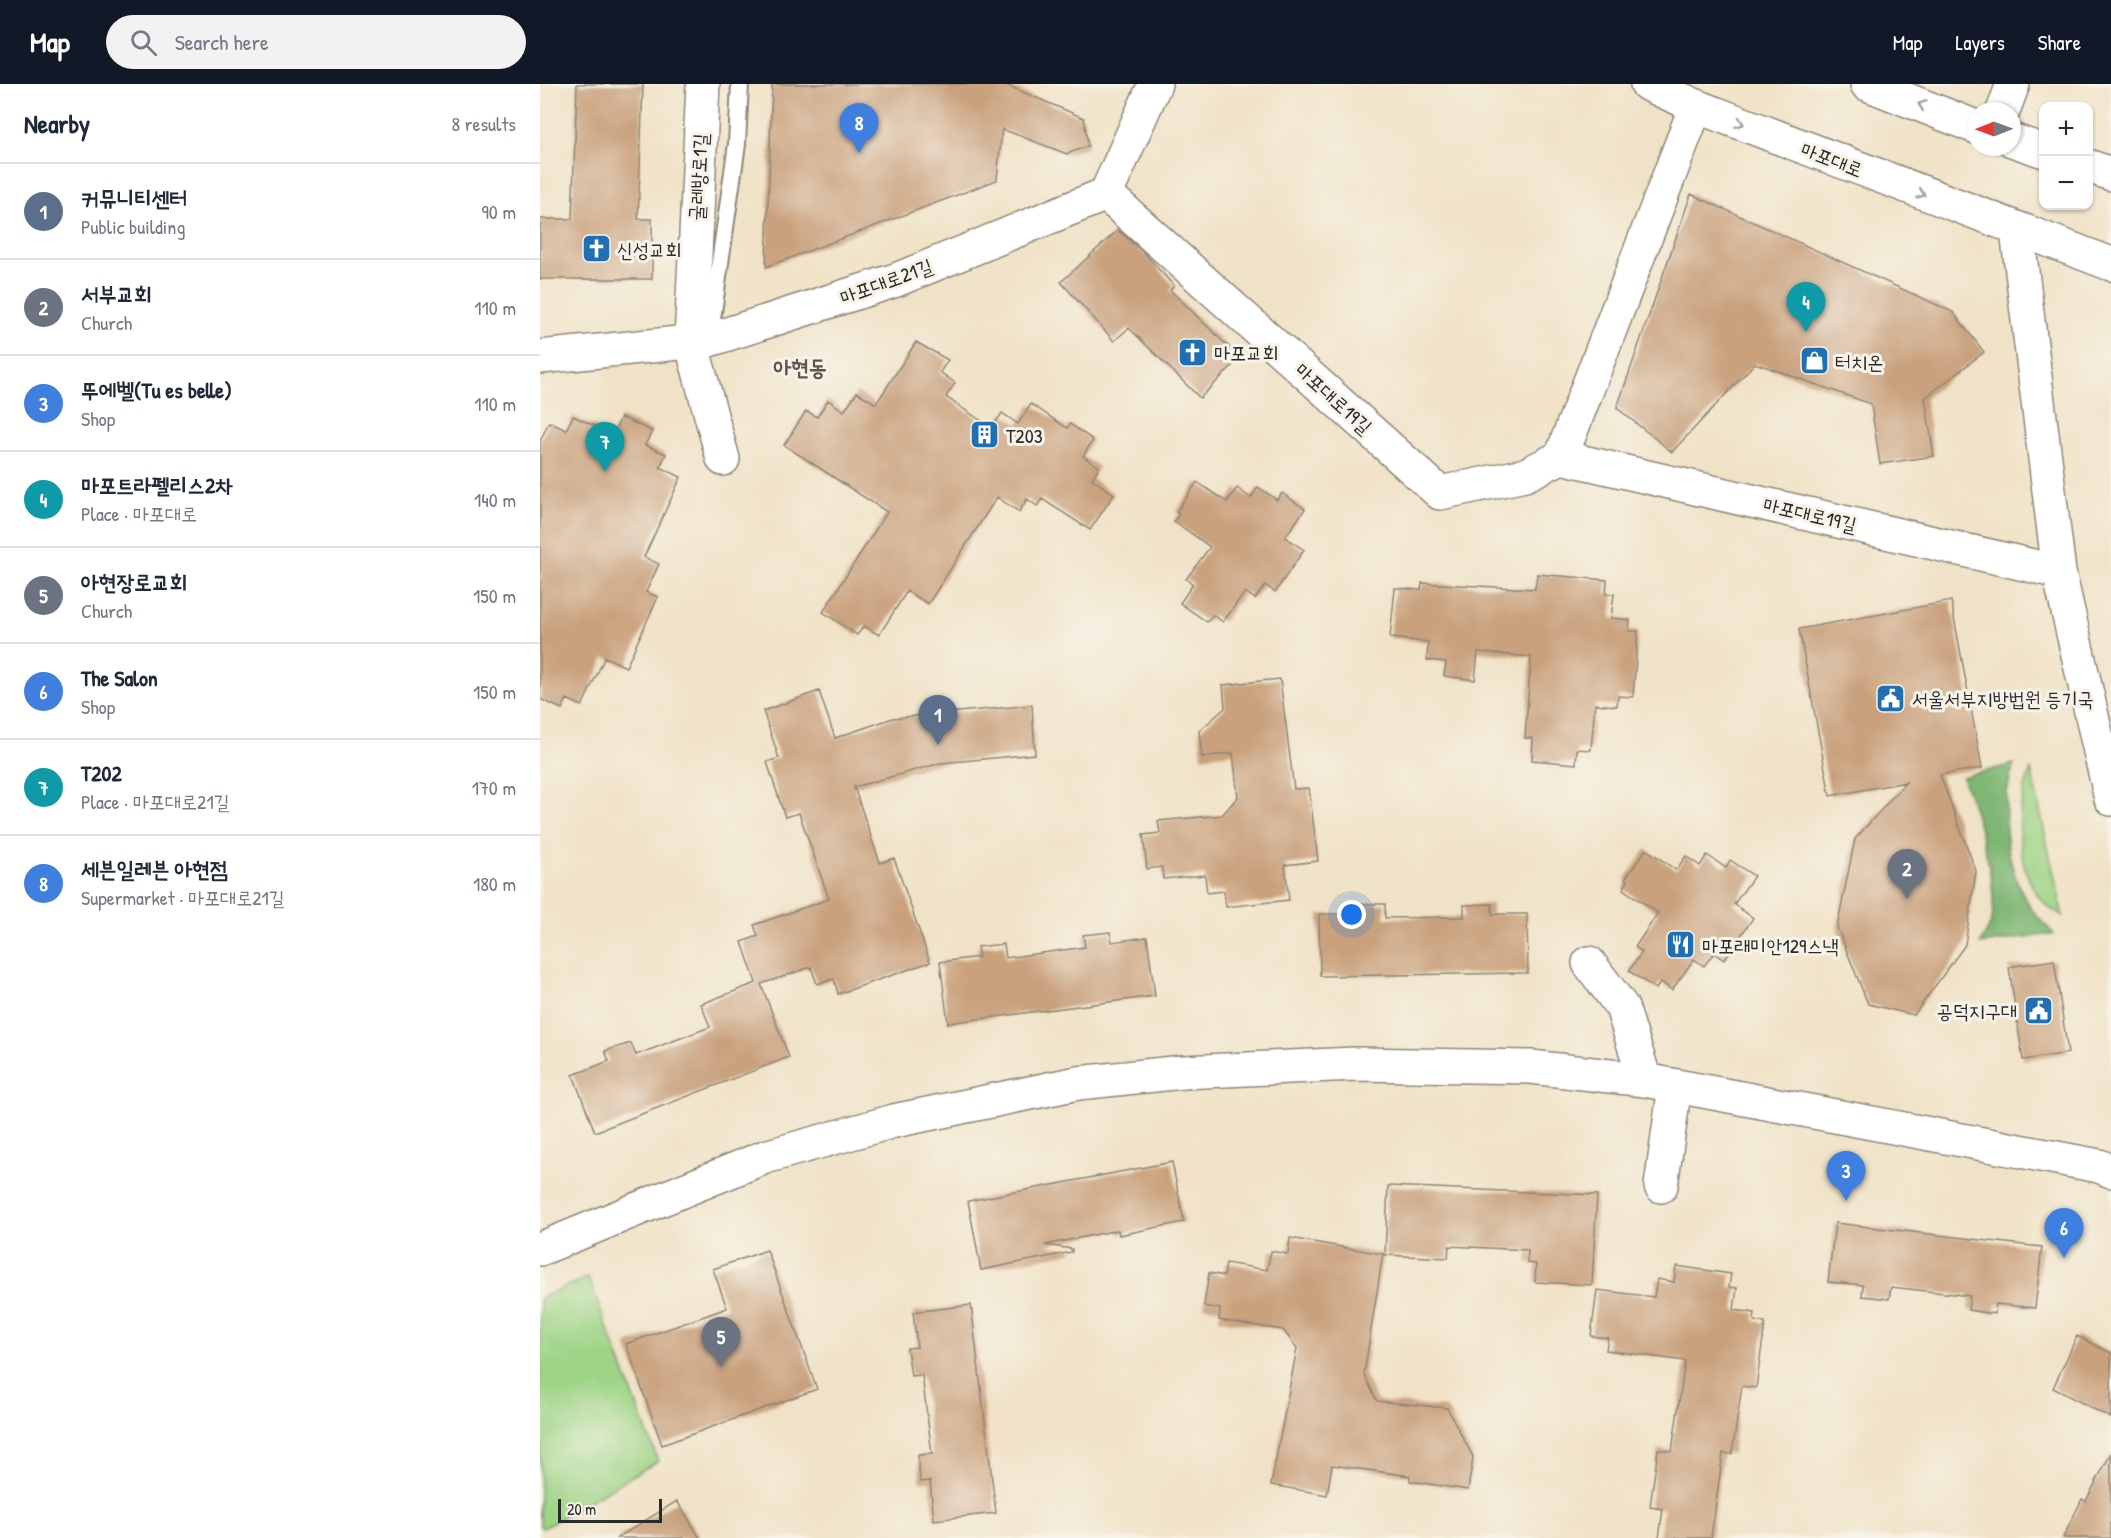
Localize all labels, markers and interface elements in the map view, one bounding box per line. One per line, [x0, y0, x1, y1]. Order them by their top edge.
search box [106, 15, 526, 69]
text: Map [30, 23, 70, 61]
icon: search [127, 26, 160, 59]
text: Search here [175, 27, 269, 57]
text: Map [1893, 28, 1922, 57]
text: Layers [1955, 28, 2005, 57]
text: Share [2038, 28, 2081, 57]
one-way arrow [1917, 100, 1927, 113]
north arrow [1967, 102, 2021, 156]
map controls [2039, 102, 2093, 210]
button: + [2039, 102, 2093, 156]
pin: 8 [840, 104, 878, 153]
text: Nearby [24, 106, 90, 141]
text: 8 results [451, 110, 516, 137]
one-way arrow [1734, 116, 1745, 128]
street label: 굴레방로1길 [682, 132, 714, 222]
street label: 마포대로 [1797, 135, 1867, 183]
button: − [2039, 156, 2093, 210]
text: 커뮤니티센터 [81, 183, 187, 213]
one-way arrow [1916, 186, 1926, 199]
text: 1 [40, 198, 47, 225]
text: 90 m [482, 198, 516, 225]
text: Public building [81, 213, 185, 240]
church icon: 신성교회 [580, 233, 612, 265]
place label: 신성교회 [617, 236, 681, 263]
street label: 마포대로21길 [836, 252, 936, 310]
text: 서부교회 [81, 279, 152, 309]
pin: 4 [1786, 282, 1826, 332]
text: 2 [39, 294, 48, 321]
text: 110 m [474, 294, 516, 321]
text: Church [81, 309, 132, 336]
church icon: 마포교회 [1177, 336, 1209, 368]
place label: 마포교회 [1214, 339, 1278, 366]
shop icon: 터치온 [1798, 345, 1830, 377]
place label: 터치온 [1835, 348, 1883, 375]
district label: 아현동 [773, 352, 827, 382]
street label: 마포대로19길 [1290, 356, 1378, 440]
text: 뚜에벨(Tu es belle) [81, 375, 232, 405]
text: 3 [39, 390, 48, 417]
text: 110 m [474, 390, 516, 417]
text: Shop [81, 405, 115, 432]
building icon: T203 [969, 419, 1001, 451]
pin: 7 [586, 422, 624, 472]
place label: T203 [1006, 422, 1043, 449]
text: 마포트라펠리스2차 [81, 470, 233, 500]
text: 4 [40, 486, 47, 513]
text: 140 m [474, 486, 516, 513]
street label: 마포대로19길 [1761, 490, 1859, 538]
text: Place · 마포대로 [81, 500, 197, 527]
text: 아현장로교회 [81, 567, 187, 597]
text: 5 [39, 582, 48, 609]
text: 150 m [473, 582, 516, 609]
text: Church [81, 597, 132, 624]
text: The Salon [81, 663, 158, 693]
text: 6 [40, 678, 47, 705]
text: 150 m [473, 678, 516, 705]
public building icon: 서울서부지방법원 등기국 [1875, 682, 1907, 714]
place label: 서울서부지방법원 등기국 [1912, 685, 2094, 712]
text: Shop [81, 693, 115, 720]
pin: 1 [918, 696, 958, 745]
text: T202 [81, 758, 122, 788]
text: 7 [39, 774, 48, 801]
text: 170 m [472, 774, 516, 801]
text: Place · 마포대로21길 [81, 788, 230, 815]
pin: 2 [1888, 850, 1926, 899]
text: 세븐일레븐 아현점 [81, 854, 228, 884]
text: 8 [39, 870, 48, 897]
text: 180 m [473, 870, 516, 897]
text: Supermarket · 마포대로21길 [81, 884, 285, 911]
your location [1337, 900, 1366, 929]
restaurant icon: 마포래미안129스낵 [1665, 929, 1697, 961]
place label: 마포래미안129스낵 [1702, 932, 1839, 959]
public building icon: 공덕지구대 [2022, 994, 2054, 1026]
place label: 공덕지구대 [1937, 997, 2017, 1024]
pin: 3 [1826, 1152, 1866, 1201]
pin: 6 [2044, 1208, 2084, 1258]
pin: 5 [702, 1318, 741, 1367]
scale bar [558, 1496, 662, 1524]
text: 20 m [567, 1498, 596, 1520]

